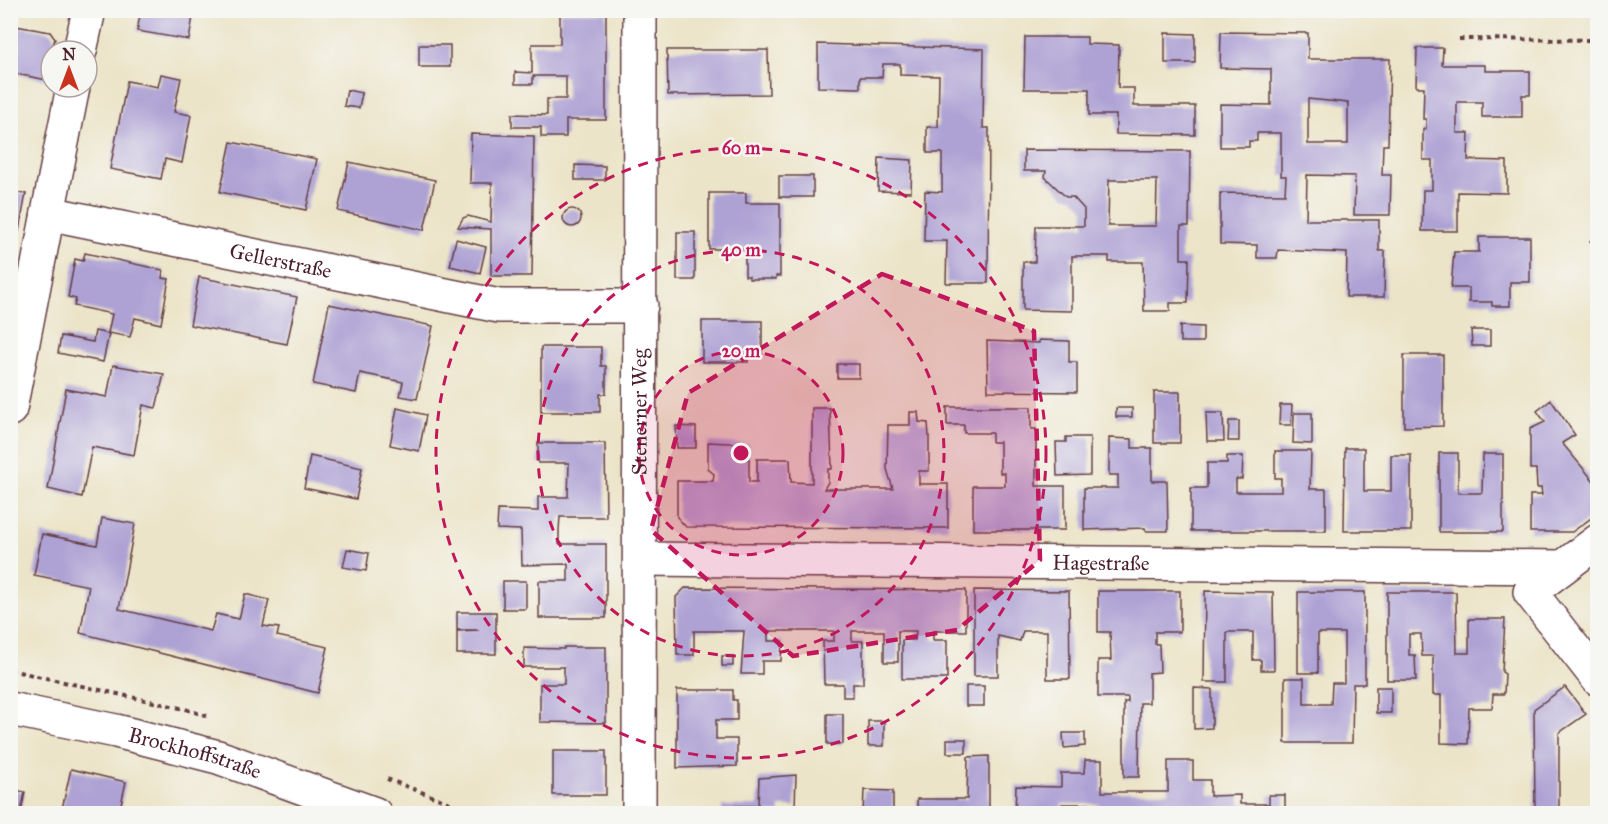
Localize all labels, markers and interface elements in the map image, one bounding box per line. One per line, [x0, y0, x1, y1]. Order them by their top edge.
north arrow [39, 39, 99, 99]
text: N [62, 45, 76, 64]
text: 60 m [722, 137, 761, 159]
street label: Gellerstraße [227, 238, 334, 284]
text: 40 m [721, 239, 762, 262]
text: 20 m [722, 340, 761, 362]
street label: Stenerner Weg [626, 349, 653, 475]
centre of rings [731, 443, 751, 463]
street label: Hagestraße [1052, 550, 1150, 576]
street label: Brockhoffstraße [125, 722, 265, 785]

